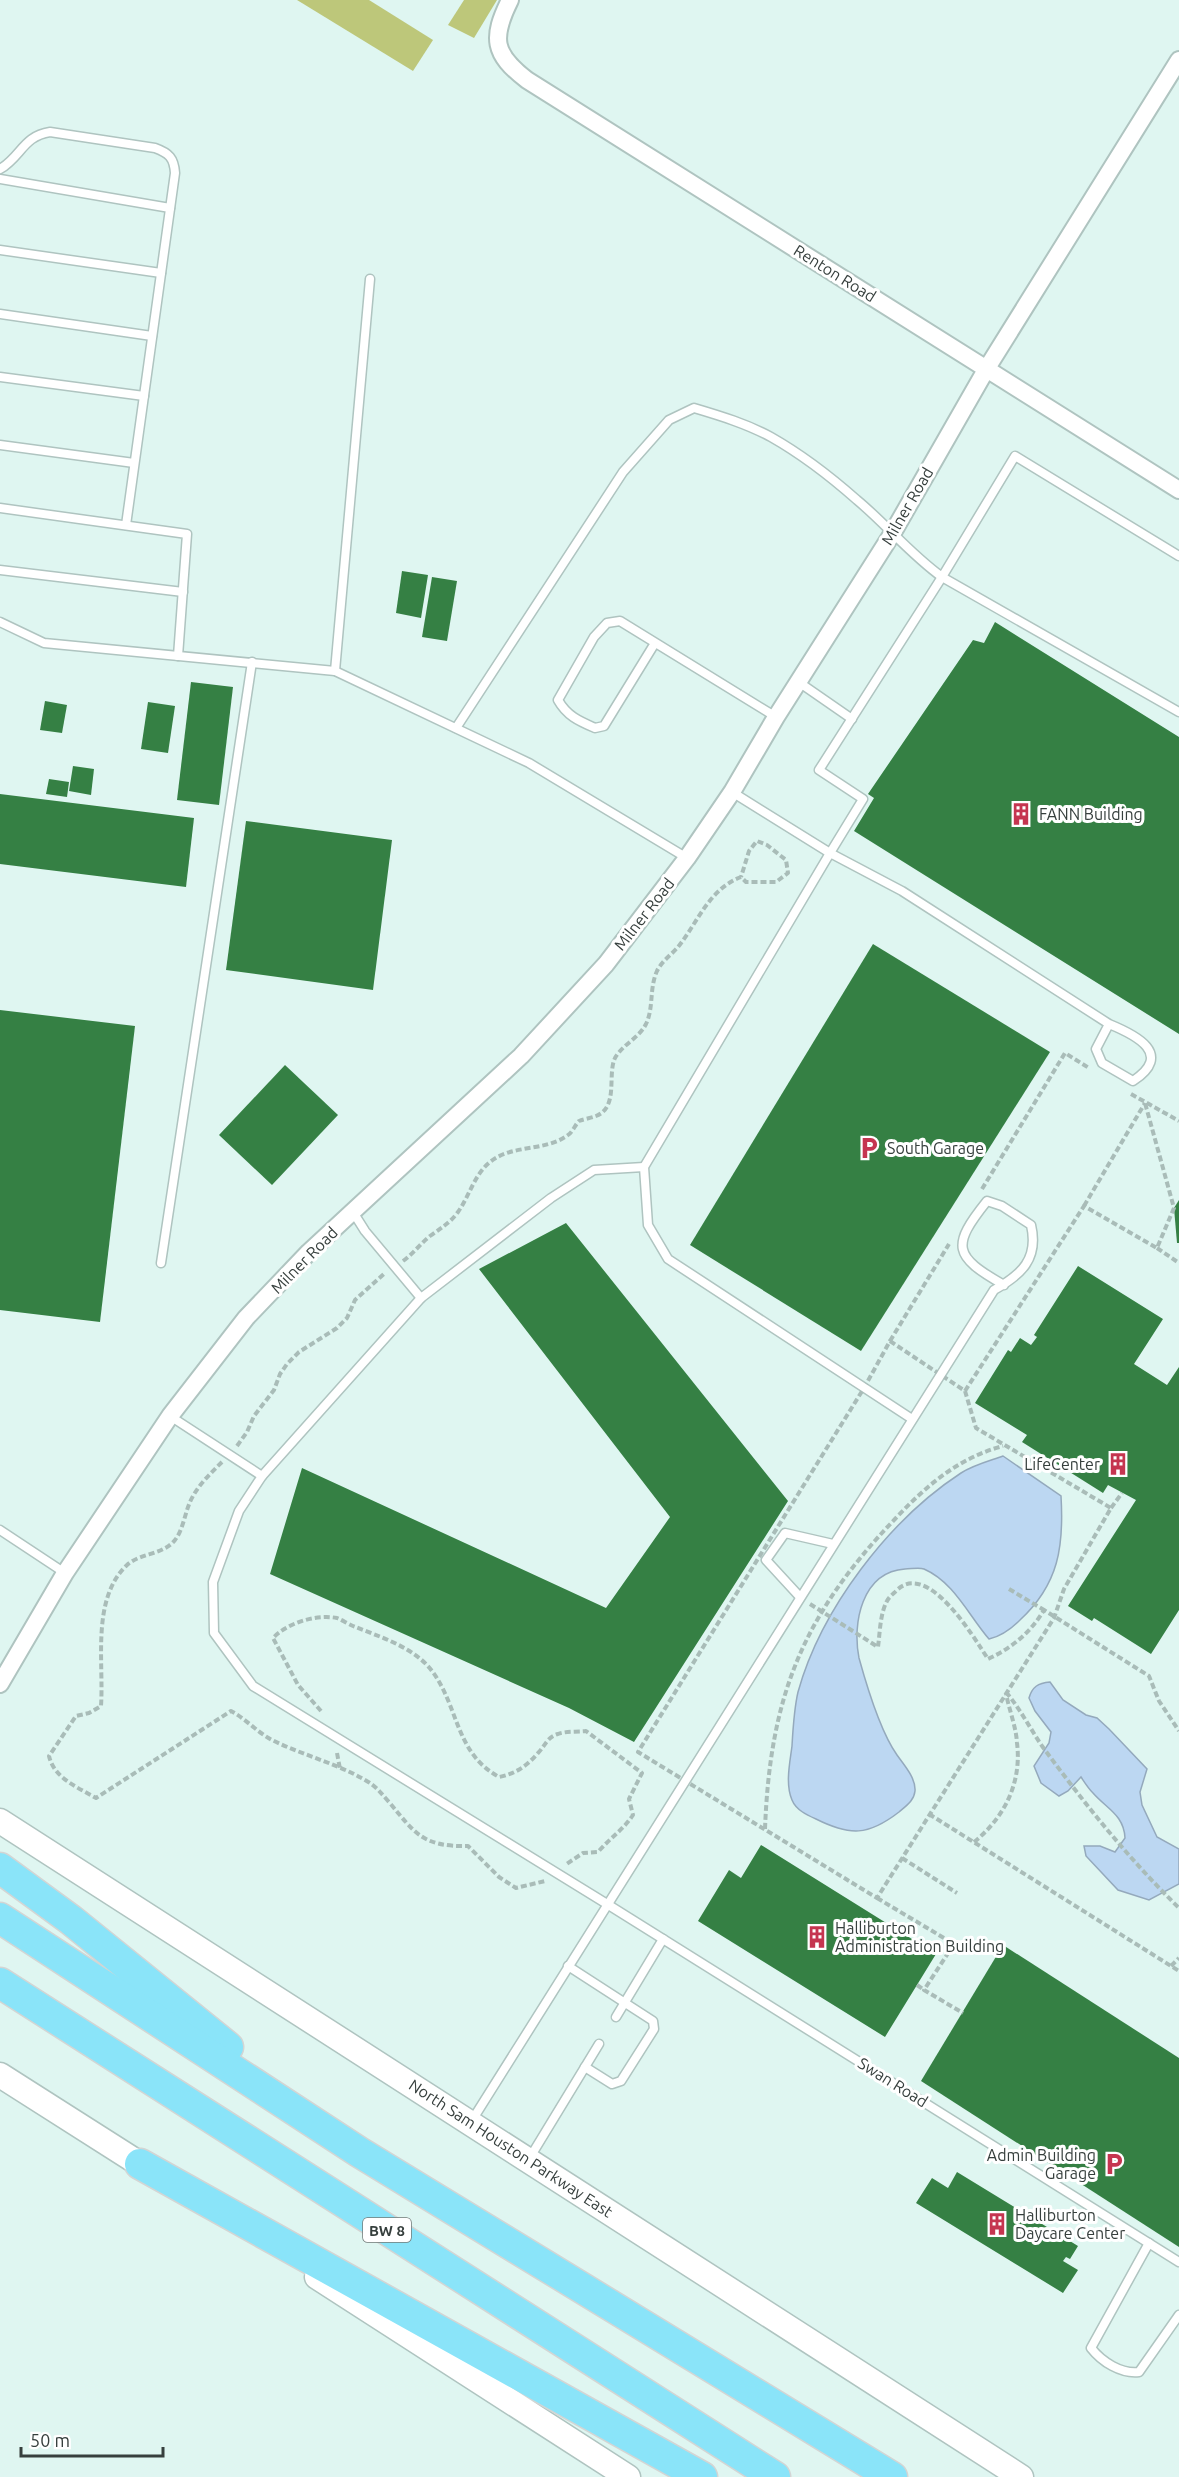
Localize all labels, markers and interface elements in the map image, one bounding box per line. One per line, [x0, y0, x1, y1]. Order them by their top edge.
street label: Renton Road [791, 241, 879, 305]
street label: Milner Road [878, 464, 936, 548]
building icon: FANN Building [1008, 801, 1034, 827]
place label: FANN Building [1039, 805, 1143, 823]
street label: Milner Road [610, 874, 678, 954]
parking icon: South Garage [856, 1135, 882, 1161]
place label: South Garage [887, 1139, 984, 1157]
street label: Milner Road [267, 1223, 341, 1297]
building icon: LifeCenter [1105, 1451, 1131, 1477]
place label: LifeCenter [1024, 1455, 1100, 1473]
place label: Halliburton Administration Building [835, 1919, 1004, 1955]
building icon: Halliburton Administration Building [804, 1924, 830, 1950]
street label: Swan Road [855, 2054, 931, 2110]
street label: North Sam Houston Parkway East [406, 2075, 617, 2221]
place label: Admin Building Garage [987, 2146, 1096, 2182]
parking icon: Admin Building Garage [1101, 2151, 1127, 2177]
place label: Halliburton Daycare Center [1015, 2206, 1125, 2242]
building icon: Halliburton Daycare Center [984, 2211, 1010, 2237]
road number: BW 8 [363, 2218, 411, 2242]
scale bar [21, 2420, 164, 2458]
text: 50 m [30, 2430, 70, 2450]

